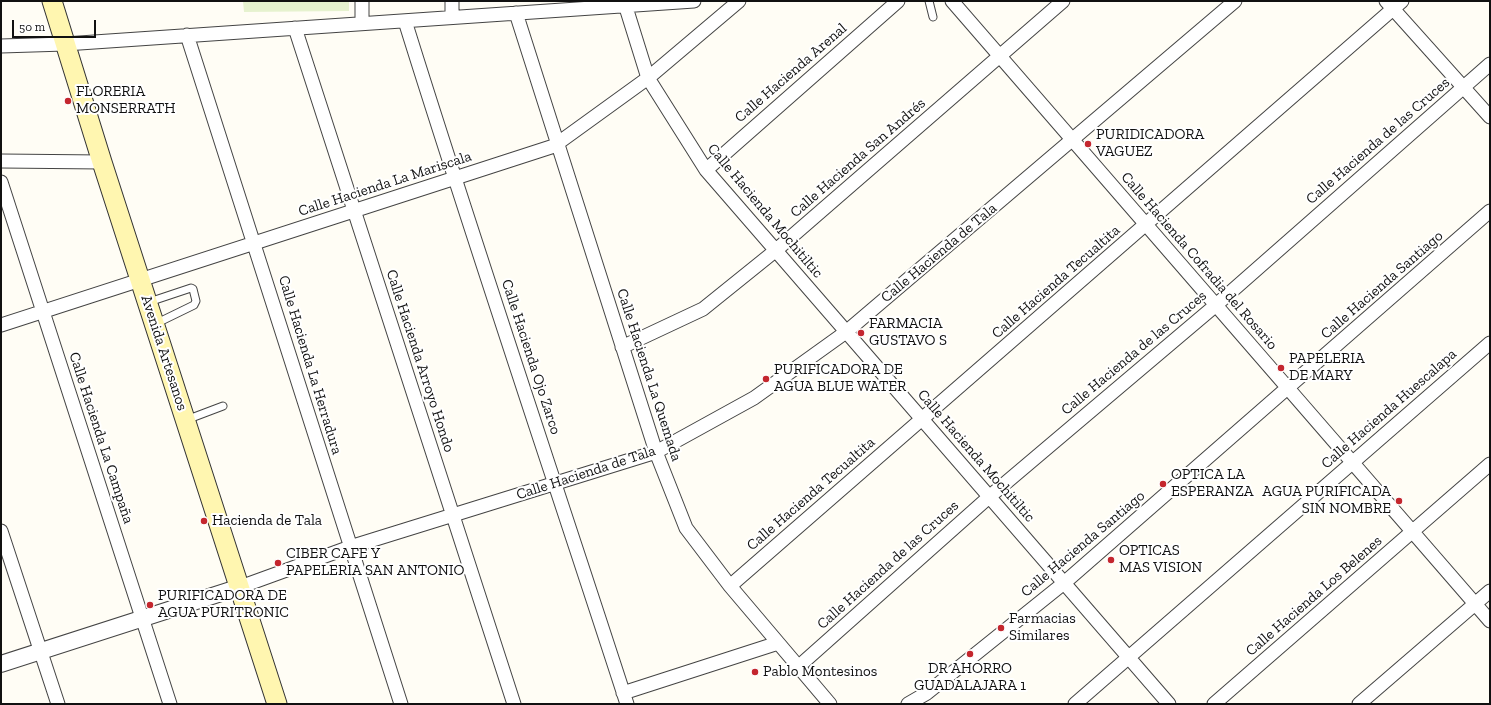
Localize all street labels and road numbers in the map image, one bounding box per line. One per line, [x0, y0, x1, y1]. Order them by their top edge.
street label: Calle Hacienda Arenal [731, 20, 851, 126]
street label: Calle Hacienda de las Cruces [1303, 74, 1453, 208]
street label: Calle Hacienda San Andrés [787, 94, 929, 222]
street label: Calle Hacienda Mochitiltic [703, 140, 827, 282]
street label: Calle Hacienda La Mariscala [296, 147, 474, 221]
street label: Calle Hacienda Cofradia del Rosario [1117, 168, 1281, 354]
street label: Calle Hacienda de Tala [877, 199, 1001, 307]
street label: Calle Hacienda Tecualtita [988, 221, 1124, 343]
street label: Calle Hacienda Santiago [1317, 227, 1447, 343]
street label: Calle Hacienda Arroyo Hondo [382, 267, 458, 455]
street label: Calle Hacienda La Herradura [274, 273, 346, 457]
street label: Calle Hacienda Ojo Zarco [497, 277, 565, 437]
street label: Calle Hacienda La Quemada [613, 286, 685, 464]
street label: Calle Hacienda de las Cruces [1058, 287, 1210, 419]
street label: Avenida Artesanos [137, 293, 191, 413]
street label: Calle Hacienda Huescalapa [1318, 345, 1460, 473]
street label: Calle Hacienda La Campaña [65, 350, 137, 526]
street label: Calle Hacienda Mochitiltic [913, 386, 1039, 526]
street label: Calle Hacienda Tecualtita [743, 433, 879, 555]
street label: Calle Hacienda de Tala [514, 442, 658, 504]
street label: Calle Hacienda Santiago [1017, 487, 1149, 601]
street label: Calle Hacienda de las Cruces [813, 497, 963, 633]
street label: Calle Hacienda Los Belenes [1242, 532, 1386, 660]

